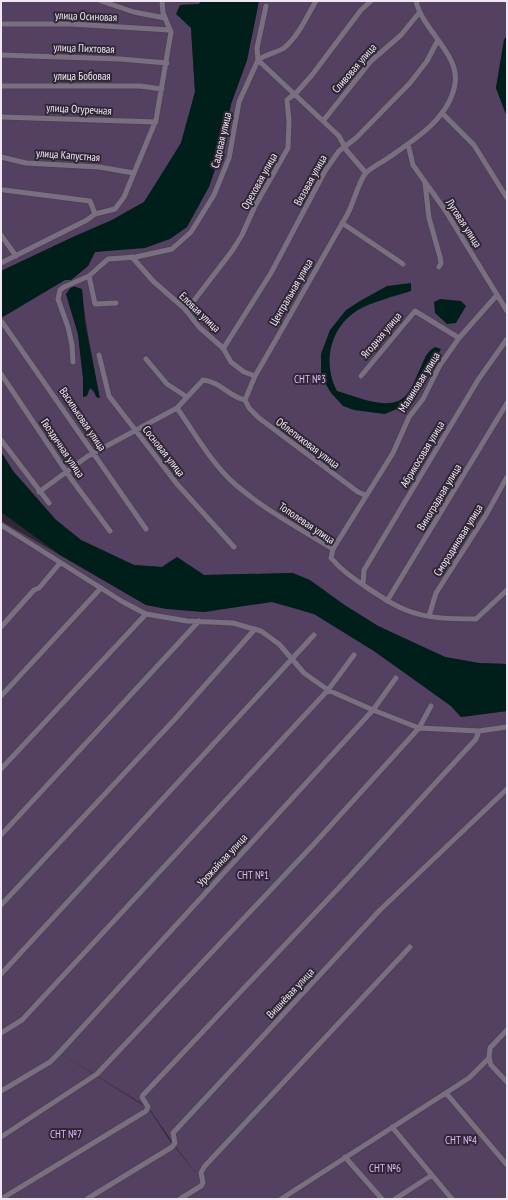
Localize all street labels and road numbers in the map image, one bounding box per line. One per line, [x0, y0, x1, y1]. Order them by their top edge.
street label: улица Осиновая [55, 8, 117, 24]
street label: улица Пихтовая [53, 40, 115, 56]
street label: Сливовая улица [329, 40, 379, 96]
street label: улица Бобовая [53, 69, 111, 83]
street label: улица Огуречная [46, 100, 112, 118]
street label: Садовая улица [208, 111, 234, 169]
street label: улица Капустная [35, 146, 101, 164]
street label: Ореховая улица [238, 150, 280, 212]
street label: Вязовая улица [290, 152, 330, 208]
street label: Луговая улица [442, 195, 485, 250]
street label: Центральная улица [266, 256, 316, 328]
street label: Еловая улица [176, 289, 224, 335]
street label: Ягодная улица [358, 309, 404, 361]
street label: Малиновая улица [395, 349, 443, 415]
street label: Васильковая улица [57, 384, 109, 454]
street label: Облепиховая улица [273, 414, 343, 472]
street label: Гвоздичная улица [38, 416, 88, 480]
street label: Абрикосовая улица [397, 418, 447, 490]
street label: Сосновая улица [140, 423, 188, 479]
street label: Виноградная улица [414, 461, 464, 533]
street label: Тополевая улица [276, 499, 338, 547]
street label: Смородиновая улица [430, 501, 486, 579]
street label: Урожайная улица [194, 831, 250, 889]
street label: Вишнёвая улица [263, 965, 317, 1021]

